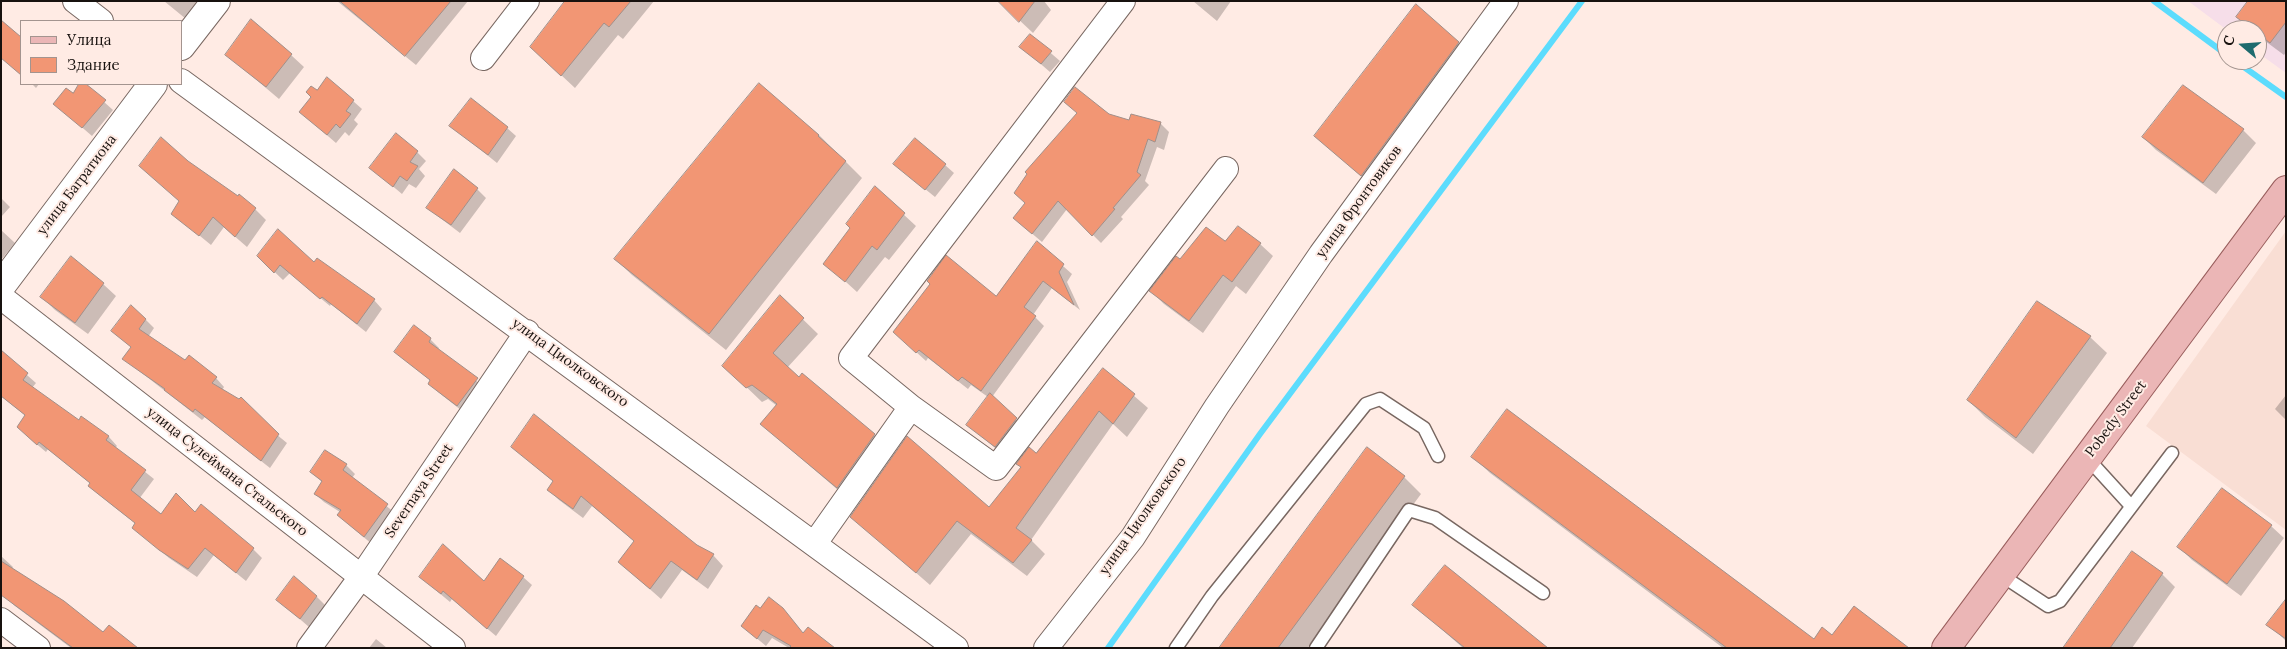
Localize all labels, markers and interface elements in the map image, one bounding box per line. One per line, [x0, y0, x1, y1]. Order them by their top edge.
legend [20, 20, 182, 85]
north arrow [2217, 20, 2267, 70]
text: Улица [67, 30, 111, 49]
text: С [2219, 33, 2239, 48]
text: Здание [67, 55, 120, 74]
street label: улица Багратиона [34, 131, 120, 239]
street label: улица Фронтовиков [1313, 143, 1405, 261]
street label: улица Циолковского [508, 315, 632, 411]
street label: Pobedy Street [2082, 378, 2150, 460]
street label: улица Сулеймана Стальского [143, 404, 311, 540]
street label: Severnaya Street [381, 441, 457, 541]
street label: улица Циолковского [1096, 454, 1190, 578]

